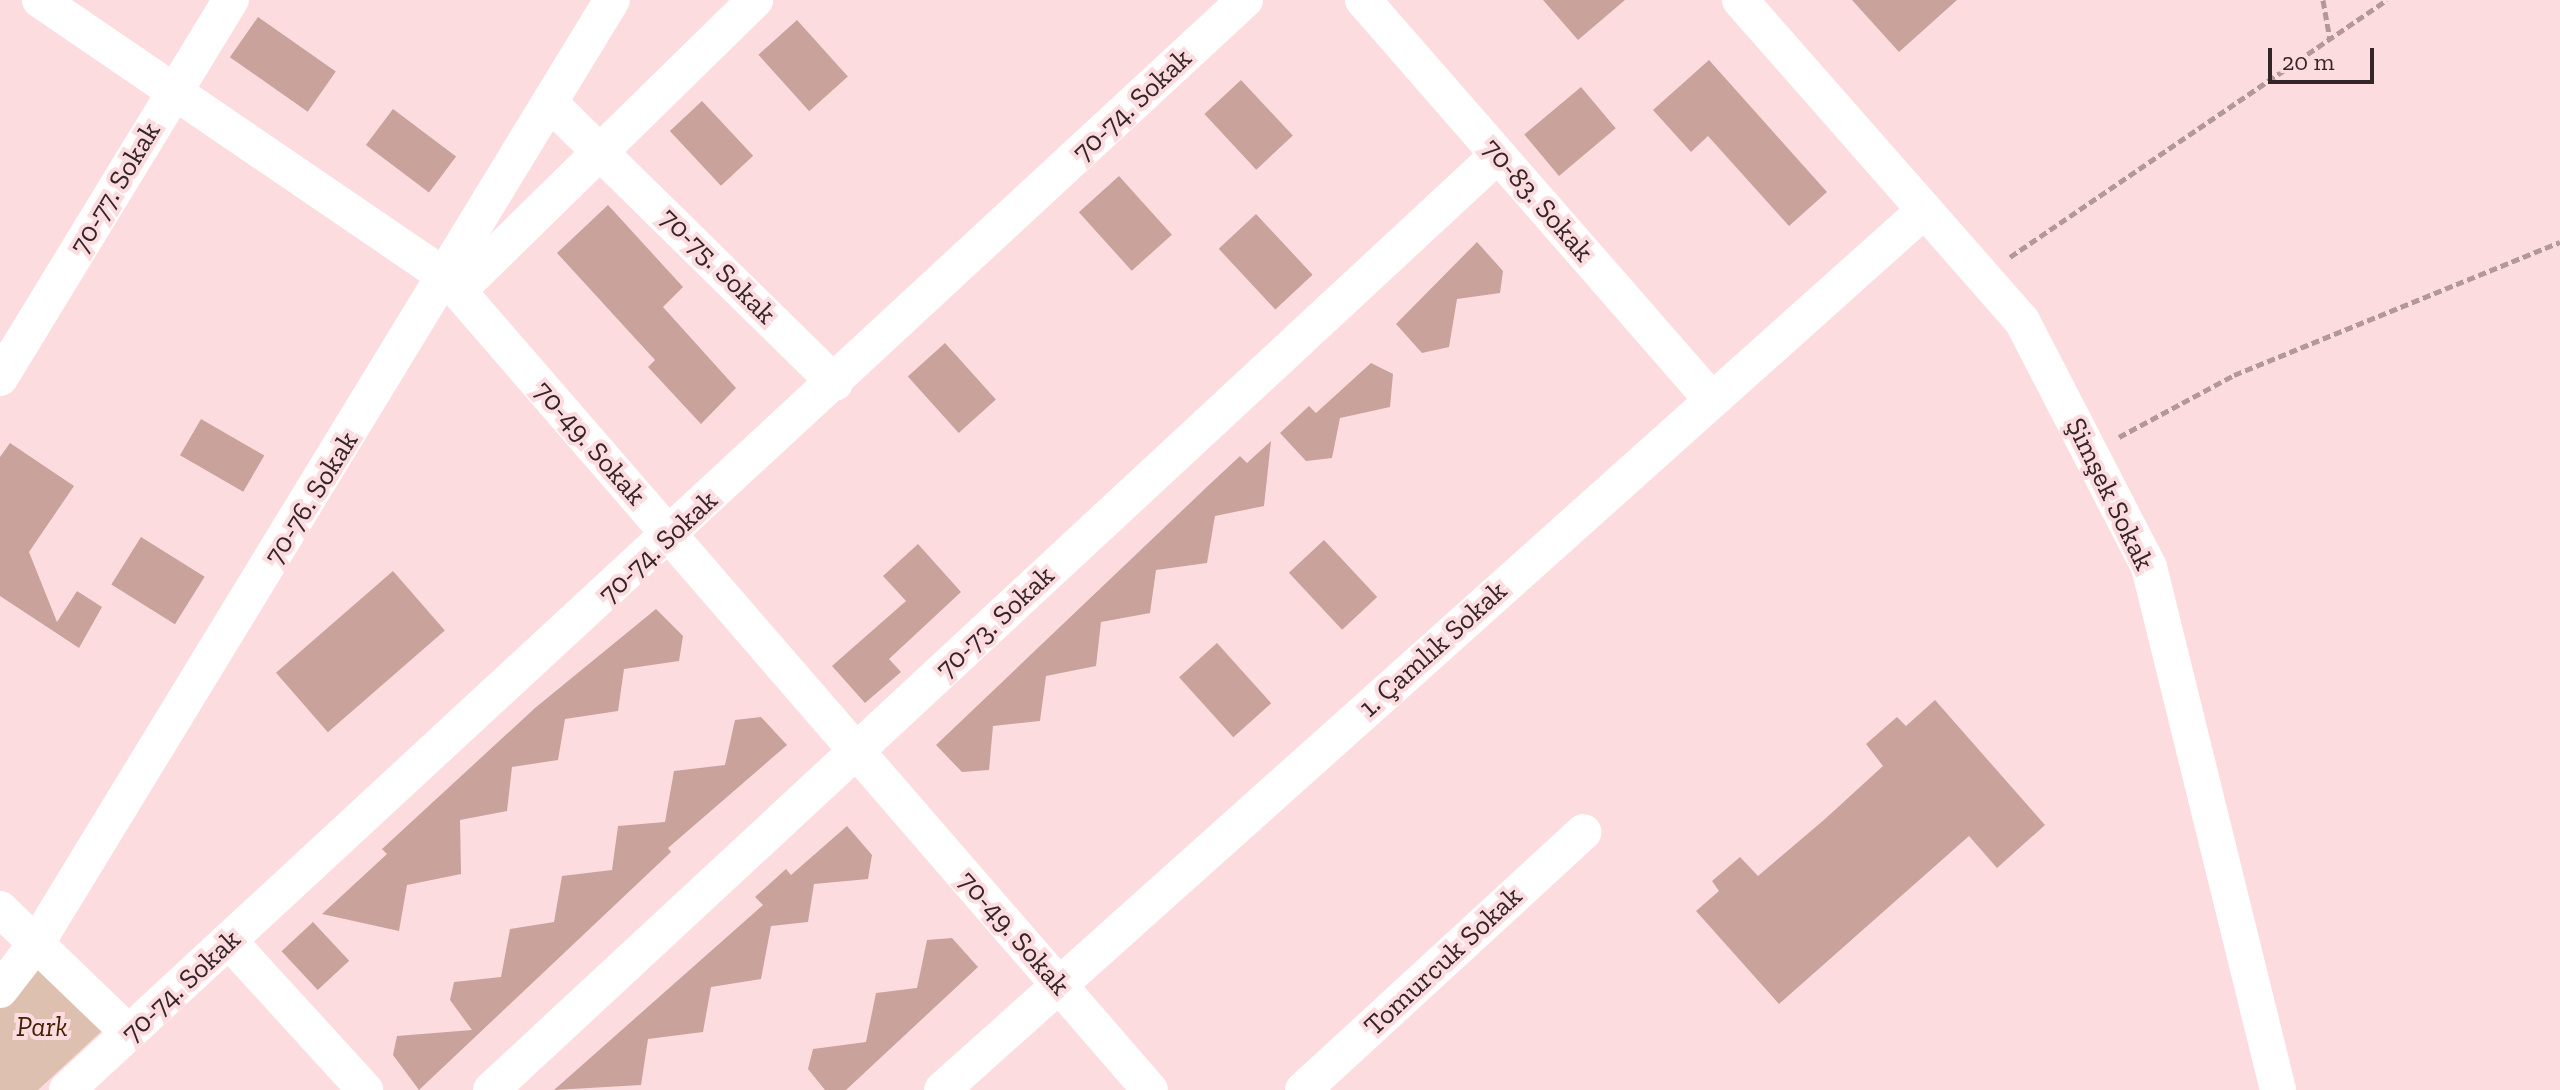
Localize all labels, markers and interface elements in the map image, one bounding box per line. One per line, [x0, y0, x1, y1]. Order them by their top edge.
scale bar [2272, 32, 2378, 82]
street label: 70-74. Sokak [1066, 41, 1198, 169]
text: 20 m [2282, 47, 2334, 76]
street label: 70-77. Sokak [63, 116, 167, 260]
street label: 70-83. Sokak [1475, 132, 1601, 268]
street label: 70-75. Sokak [653, 201, 783, 331]
street label: 70-49. Sokak [527, 374, 653, 512]
street label: Şimşek Sokak [2059, 412, 2161, 576]
street label: 70-76. Sokak [257, 425, 365, 571]
street label: 70-74. Sokak [592, 483, 724, 611]
street label: 70-73. Sokak [929, 559, 1061, 685]
street label: 1. Çamlık Sokak [1352, 574, 1514, 724]
street label: 70-49. Sokak [951, 864, 1077, 1002]
street label: Tomurcuk Sokak [1357, 879, 1529, 1043]
street label: 70-74. Sokak [115, 922, 247, 1050]
park label: Park [16, 1010, 68, 1044]

